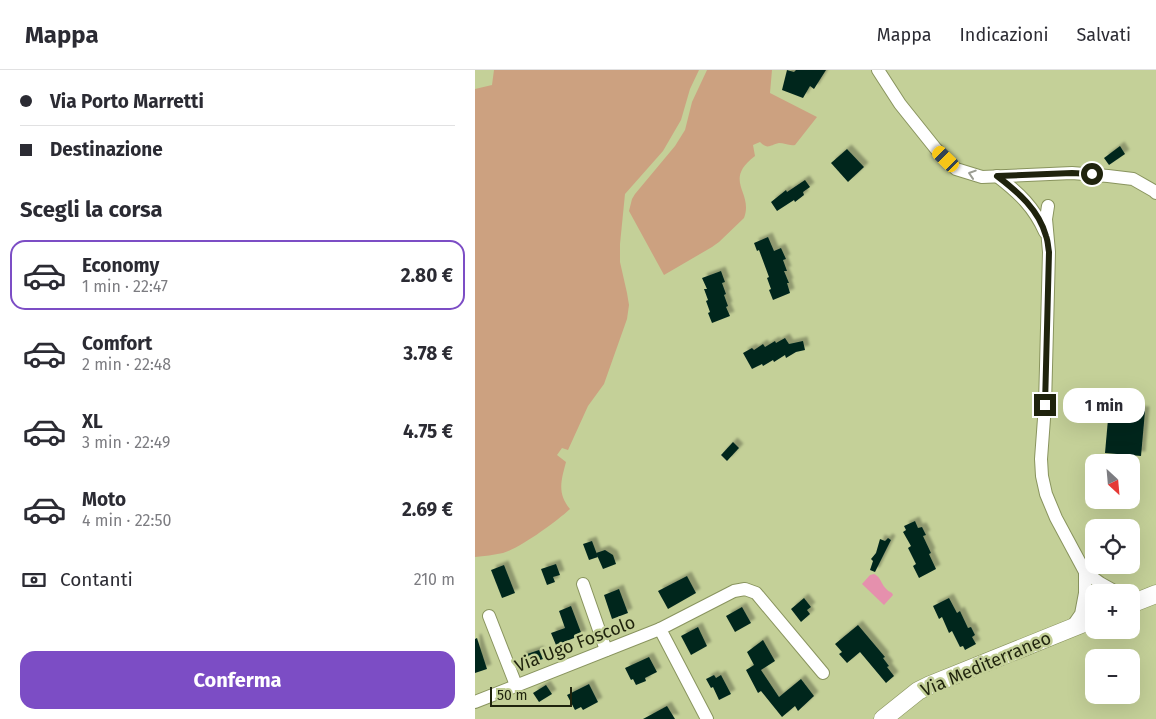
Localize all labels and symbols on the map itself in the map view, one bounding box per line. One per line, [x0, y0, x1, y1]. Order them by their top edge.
car [930, 143, 962, 175]
route start [1081, 163, 1103, 185]
one-way arrow [969, 170, 977, 180]
callout: 1 min [1063, 388, 1145, 422]
route end [1034, 394, 1056, 416]
north arrow [1085, 454, 1140, 509]
street label: Via Ugo Foscolo [512, 611, 638, 677]
street label: Via Mediterraneo [918, 627, 1054, 701]
scale bar [490, 684, 573, 707]

